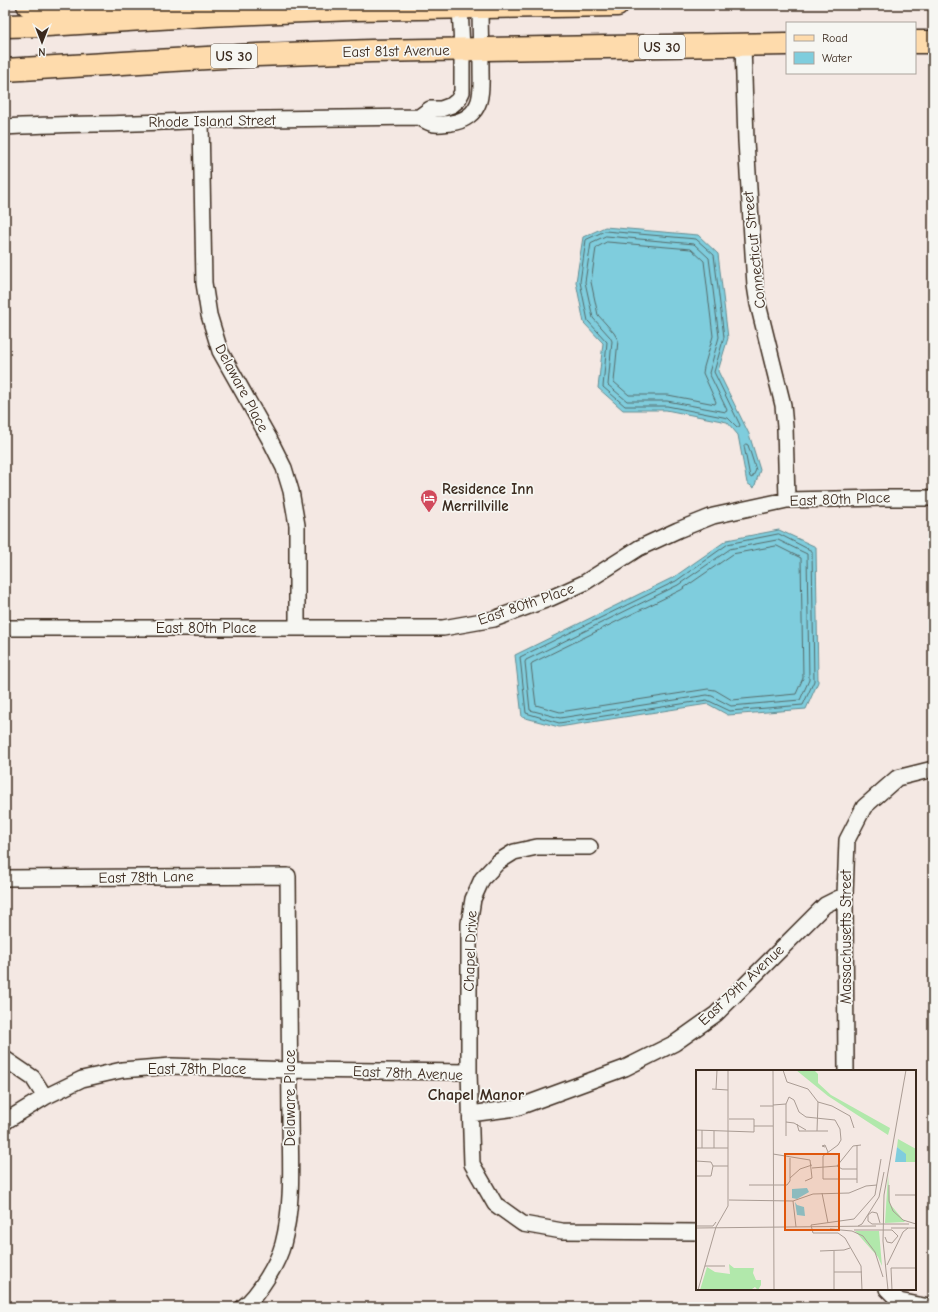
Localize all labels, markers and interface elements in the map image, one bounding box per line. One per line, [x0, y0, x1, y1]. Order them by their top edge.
north arrow [22, 22, 62, 62]
legend [786, 22, 916, 74]
text: Road [822, 31, 848, 45]
road number: US 30 [639, 35, 685, 59]
street label: East 81st Avenue [342, 41, 450, 61]
road number: US 30 [211, 44, 257, 68]
text: N [38, 45, 46, 58]
text: Water [822, 51, 852, 65]
street label: Rhode Island Street [148, 111, 277, 131]
street label: Connecticut Street [739, 190, 769, 310]
street label: Delaware Place [211, 341, 273, 435]
place label: Residence Inn Merrillville [442, 480, 534, 515]
hotel icon: Residence Inn Merrillville [419, 488, 439, 513]
street label: East 80th Place [789, 488, 891, 510]
street label: East 80th Place [475, 579, 577, 629]
street label: East 80th Place [156, 619, 257, 637]
street label: East 78th Lane [98, 867, 194, 887]
street label: Massachusetts Street [837, 869, 855, 1004]
street label: Chapel Drive [460, 910, 480, 992]
street label: East 79th Avenue [695, 940, 788, 1029]
street label: Delaware Place [281, 1049, 299, 1146]
street label: East 78th Place [148, 1060, 247, 1078]
street label: East 78th Avenue [353, 1062, 464, 1084]
inset map [696, 1070, 916, 1290]
district label: Chapel Manor [428, 1086, 525, 1104]

